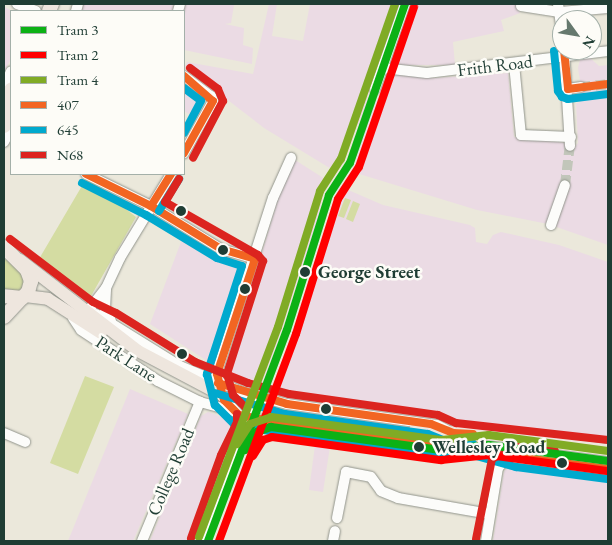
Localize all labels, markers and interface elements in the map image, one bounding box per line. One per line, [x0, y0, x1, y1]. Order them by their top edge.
legend [10, 10, 185, 175]
north arrow [552, 10, 602, 60]
text: Tram 3 [57, 20, 98, 39]
text: N [578, 33, 600, 52]
text: Tram 2 [57, 45, 98, 64]
street label: Frith Road [456, 51, 534, 81]
text: Tram 4 [57, 70, 98, 89]
text: 407 [57, 95, 79, 114]
text: 645 [57, 120, 79, 139]
text: N68 [57, 145, 83, 164]
unlabelled marker [176, 206, 186, 216]
unlabelled marker [218, 245, 228, 255]
place label: George Street [318, 261, 420, 283]
marker: George Street [296, 263, 314, 281]
unlabelled marker [240, 284, 250, 294]
street label: Park Lane [91, 331, 161, 387]
unlabelled marker [177, 349, 187, 359]
unlabelled marker [321, 404, 331, 414]
street label: College Road [143, 425, 199, 519]
place label: Wellesley Road [432, 436, 545, 458]
marker: Wellesley Road [410, 438, 428, 456]
unlabelled marker [557, 458, 567, 468]

